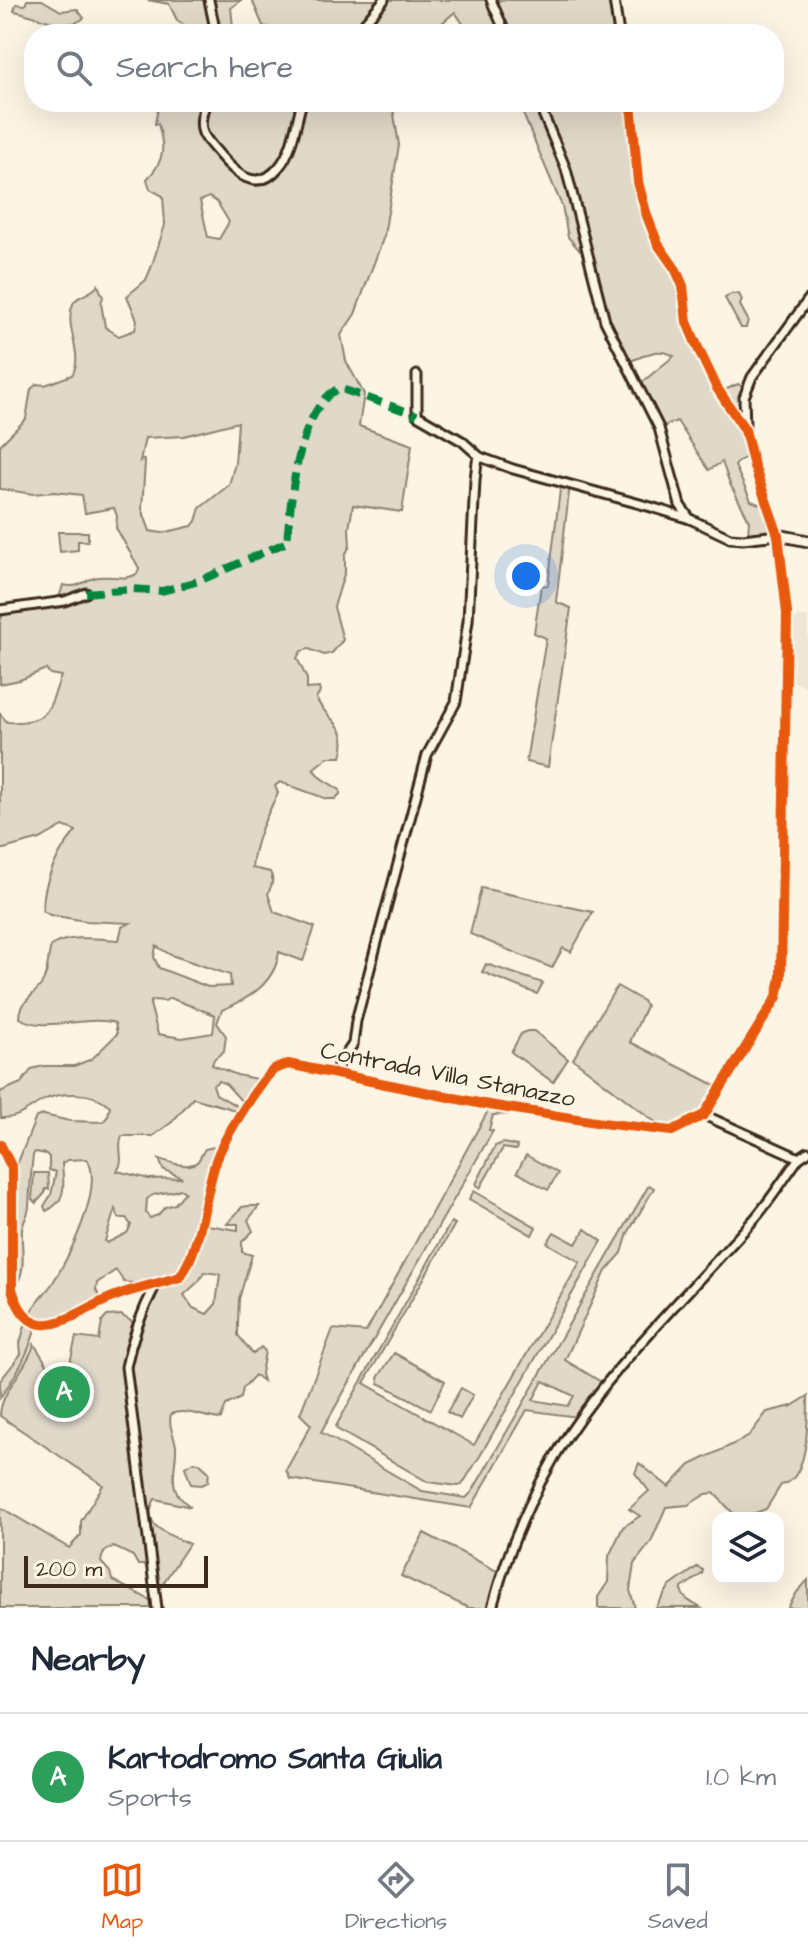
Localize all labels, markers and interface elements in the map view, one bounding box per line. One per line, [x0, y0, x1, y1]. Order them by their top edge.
search box [24, 24, 784, 112]
icon: search [52, 46, 96, 90]
text: Search here [116, 47, 293, 89]
your location [506, 556, 546, 596]
street label: Contrada Villa Stanazzo [318, 1034, 578, 1116]
pin: A [38, 1362, 90, 1422]
map controls [712, 1512, 784, 1584]
button: layers [712, 1512, 784, 1584]
scale bar [24, 1552, 208, 1588]
text: 200 m [36, 1554, 102, 1585]
text: Nearby [32, 1636, 146, 1684]
text: Kartodromo Santa Giulia [108, 1738, 442, 1780]
text: A [50, 1759, 66, 1795]
text: 1.0 km [706, 1759, 776, 1795]
text: Sports [108, 1780, 192, 1816]
tab: Map [100, 1858, 144, 1937]
tab: Directions [345, 1858, 447, 1937]
tab: Saved [648, 1858, 708, 1937]

